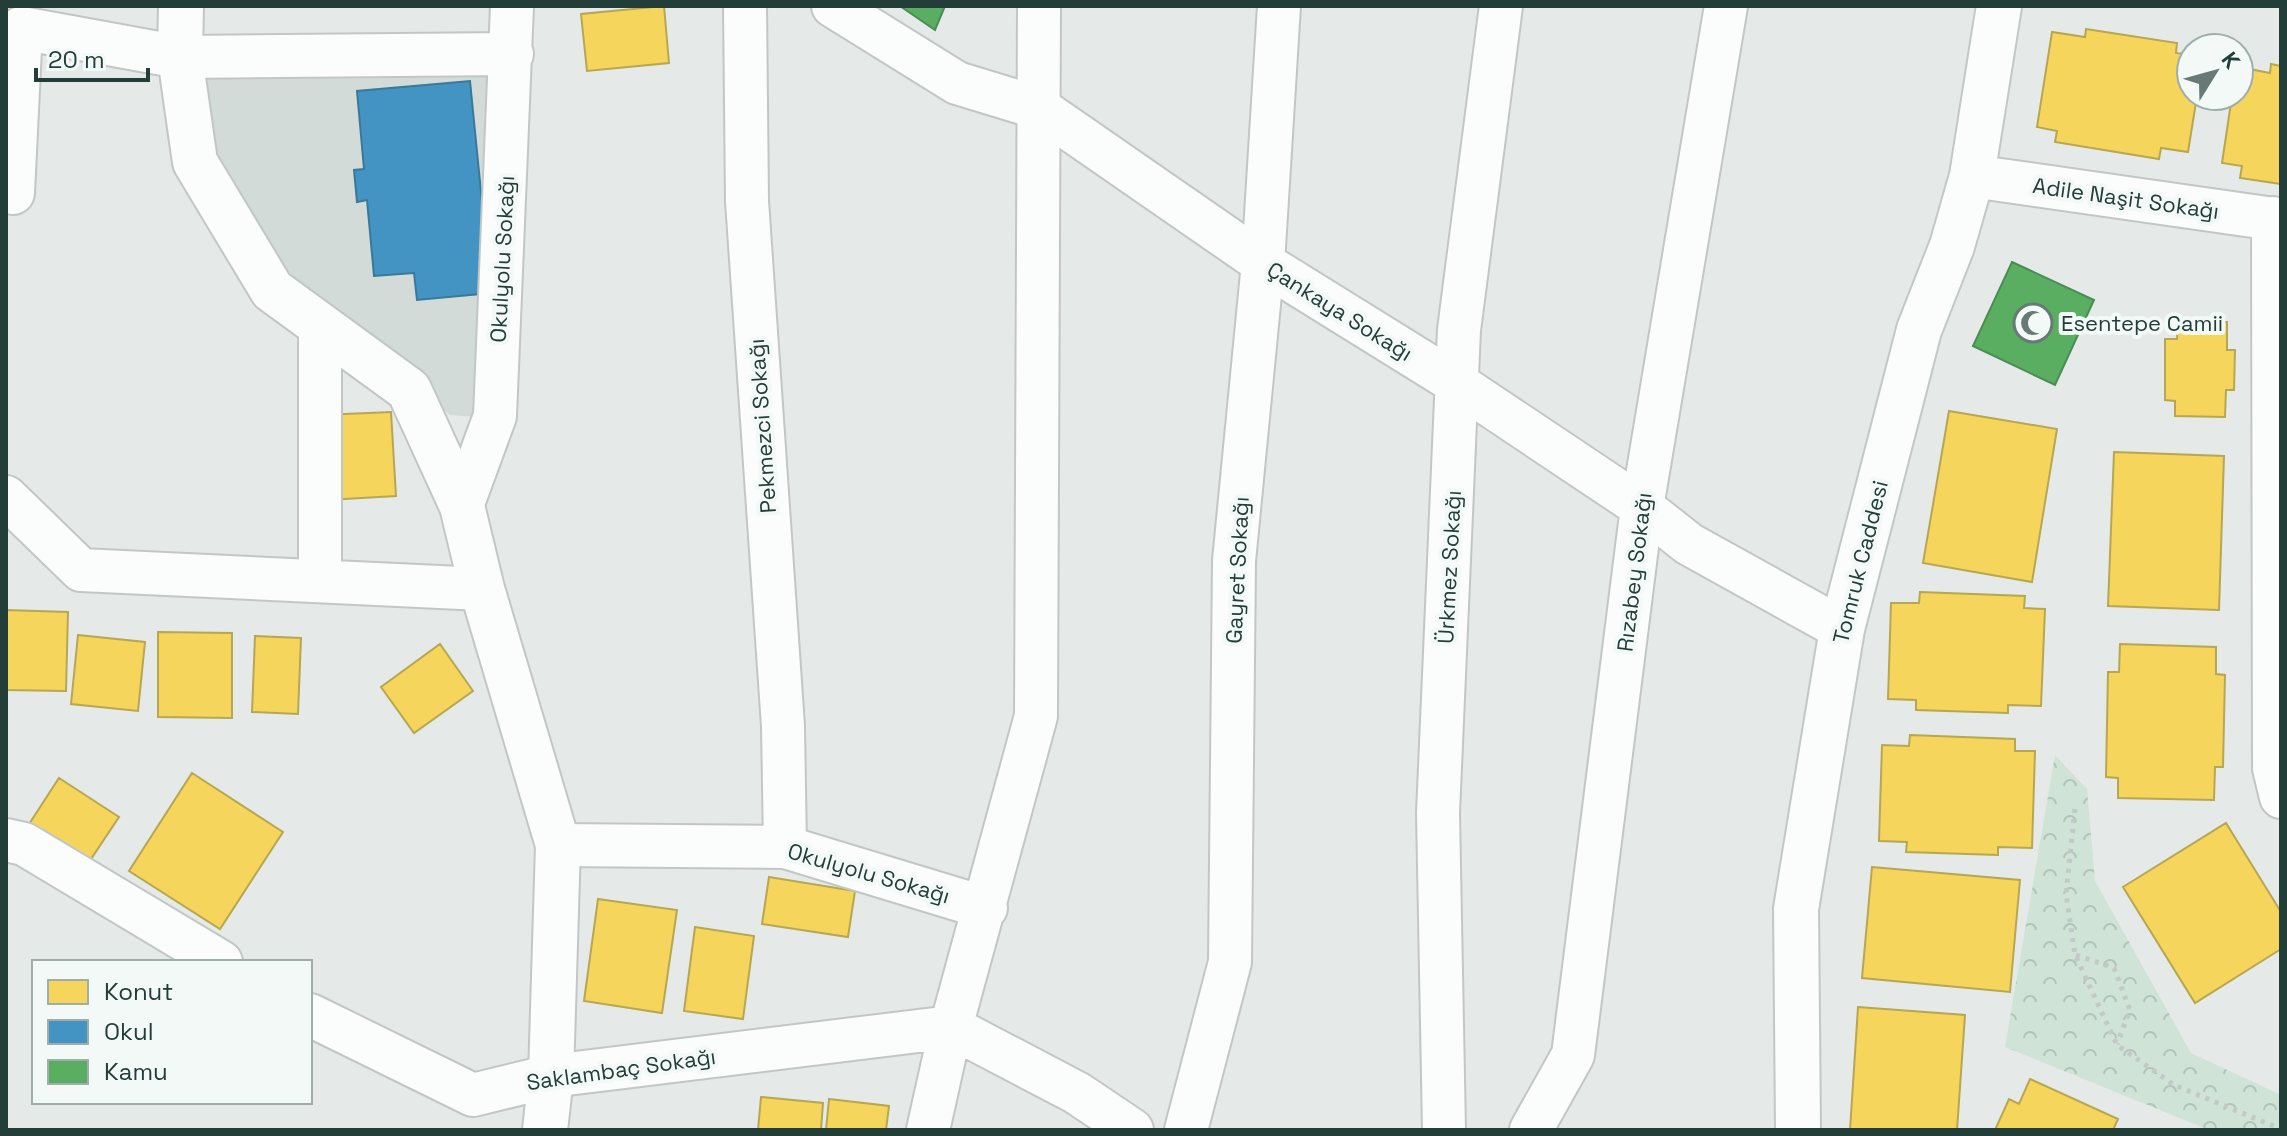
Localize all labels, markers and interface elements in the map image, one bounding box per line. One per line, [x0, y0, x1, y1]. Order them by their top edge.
scale bar [36, 32, 148, 82]
north arrow [2175, 32, 2255, 112]
text: 20 m [48, 44, 105, 75]
text: K [2216, 46, 2246, 74]
street label: Adile Naşit Sokağı [2031, 171, 2221, 225]
street label: Okulyolu Sokağı [484, 175, 520, 343]
street label: Çankaya Sokağı [1262, 255, 1418, 367]
mosque icon: Esentepe Camii [2012, 302, 2054, 344]
place label: Esentepe Camii [2061, 309, 2223, 337]
street label: Pekmezci Sokağı [742, 338, 782, 514]
street label: Tomruk Caddesi [1826, 477, 1894, 647]
street label: Ürkmez Sokağı [1431, 489, 1467, 645]
street label: Rızabey Sokağı [1610, 491, 1658, 653]
street label: Gayret Sokağı [1219, 496, 1255, 644]
street label: Okulyolu Sokağı [785, 836, 953, 910]
legend [32, 960, 312, 1104]
text: Konut [104, 976, 173, 1007]
text: Okul [104, 1016, 154, 1047]
street label: Saklambaç Sokağı [525, 1042, 717, 1096]
text: Kamu [104, 1056, 168, 1087]

